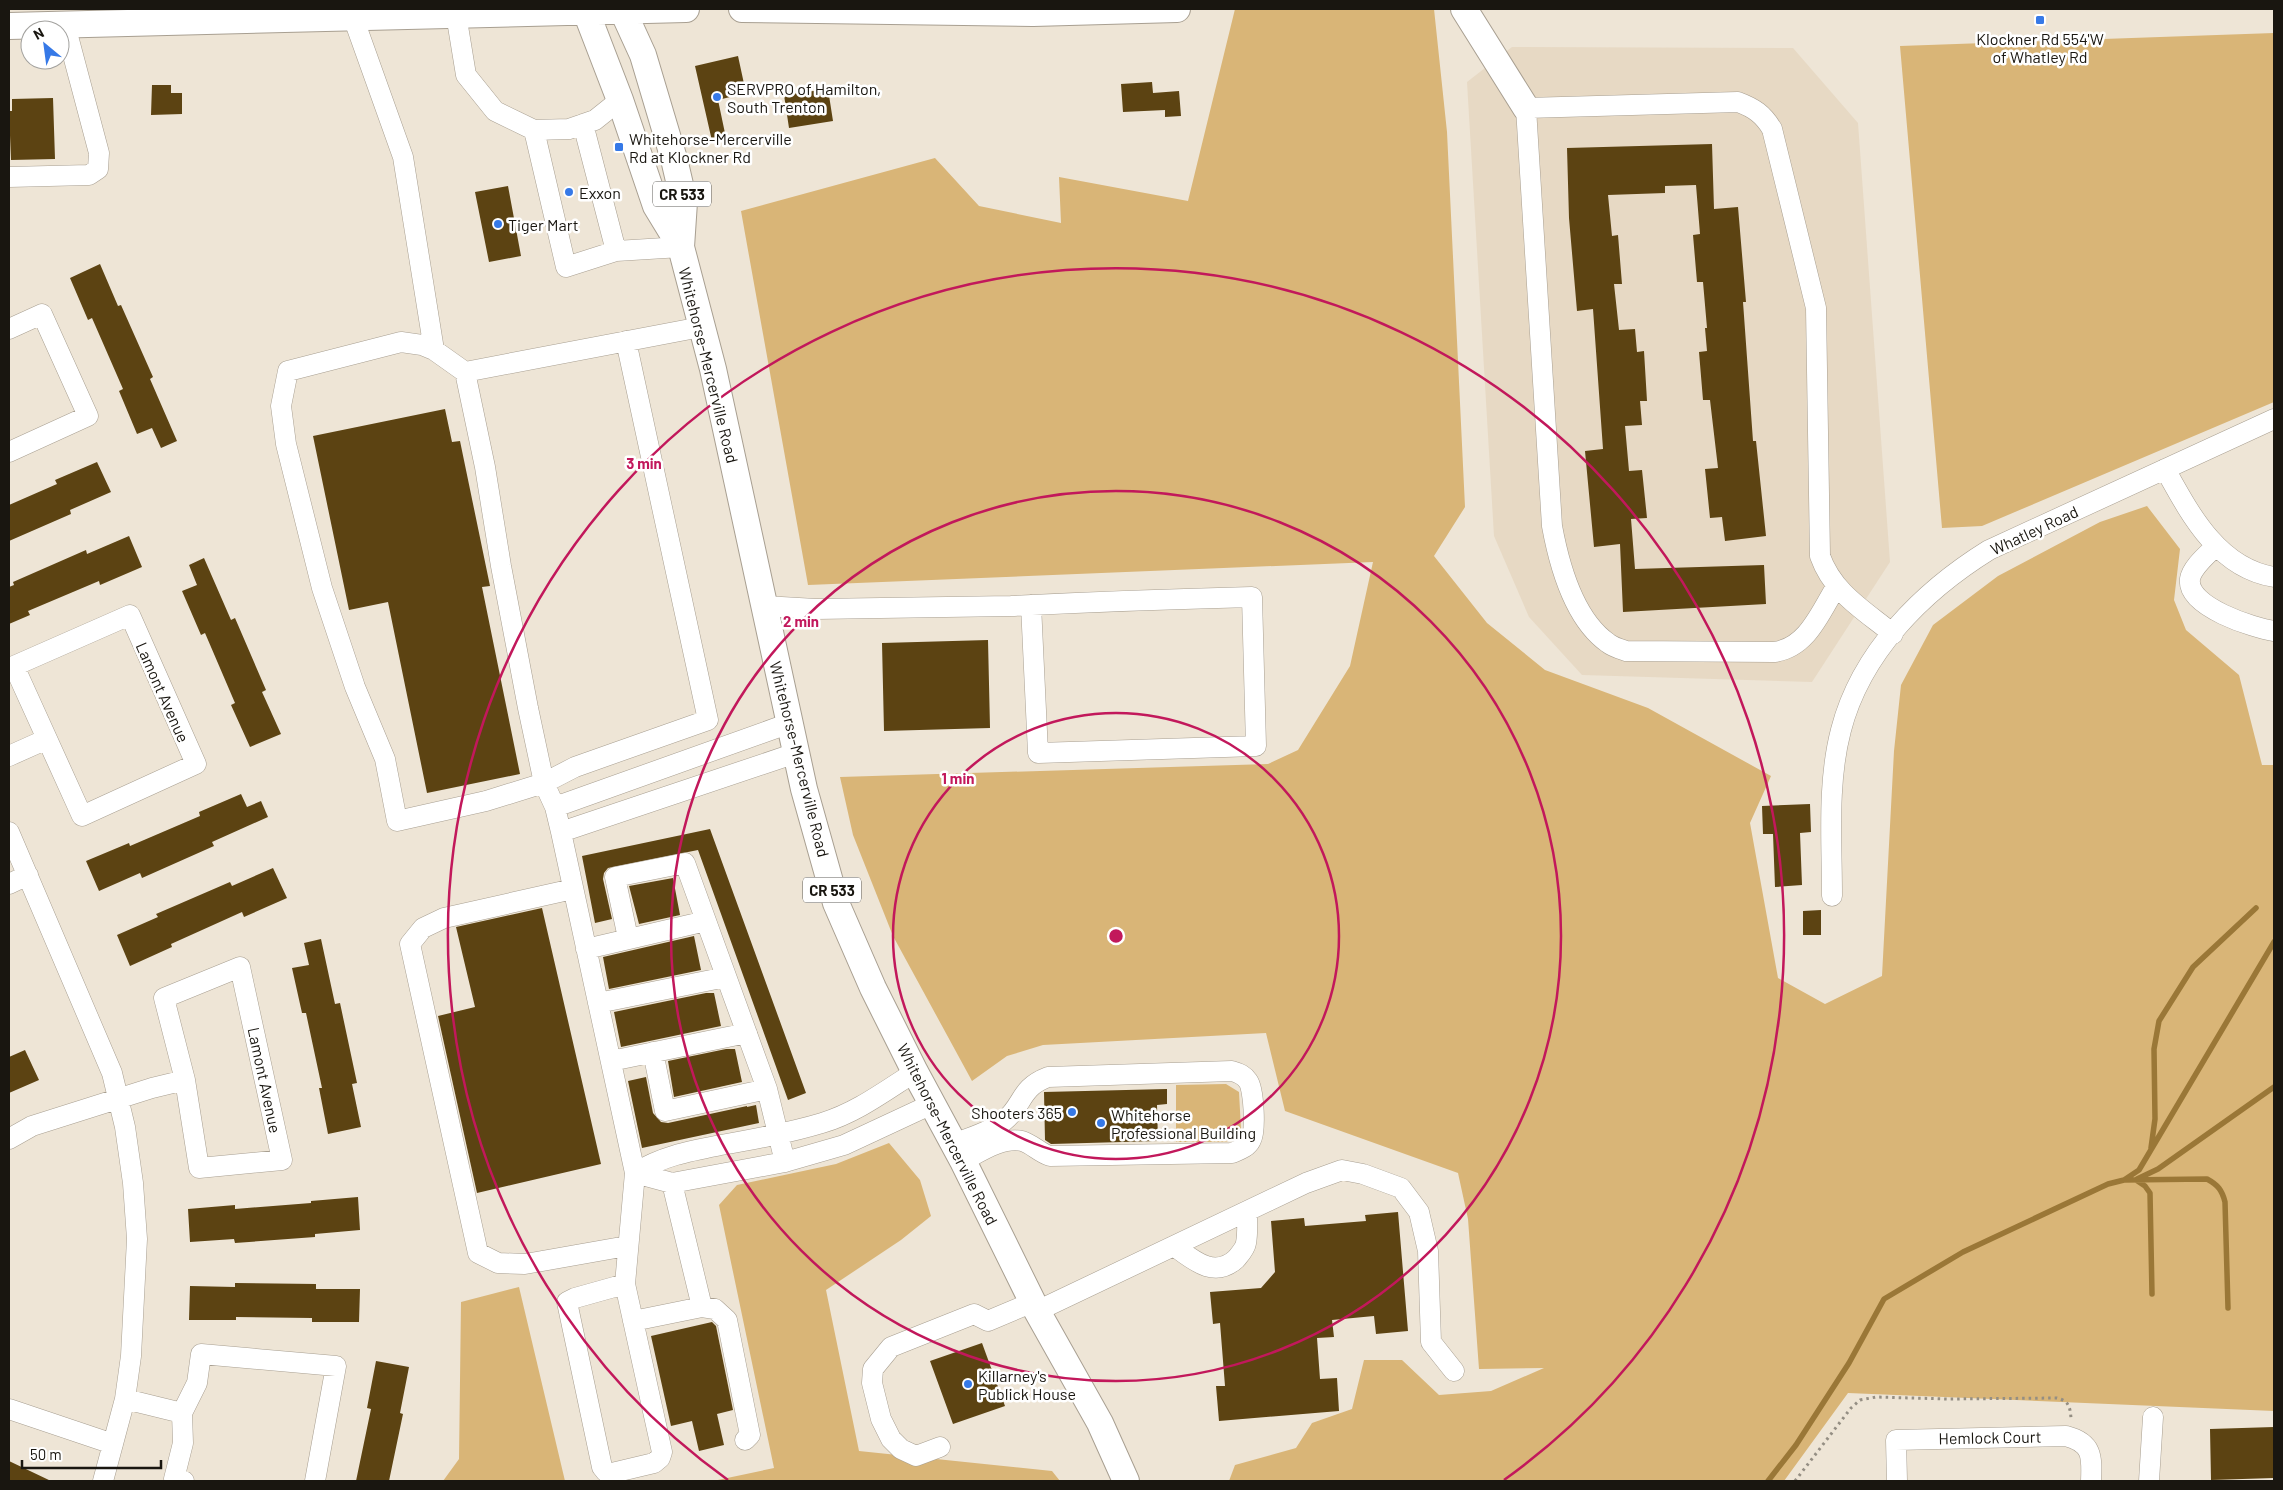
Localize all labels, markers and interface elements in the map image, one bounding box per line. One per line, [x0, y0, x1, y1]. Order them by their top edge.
marker: Klockner Rd 554'W of Whatley Rd [2034, 14, 2046, 26]
north arrow [20, 20, 70, 70]
text: N [30, 24, 47, 43]
place label: Klockner Rd 554'W of Whatley Rd [1976, 29, 2104, 66]
place label: SERVPRO of Hamilton, South Trenton [727, 79, 881, 116]
marker: SERVPRO of Hamilton, South Trenton [711, 91, 723, 103]
place label: Whitehorse-Mercerville Rd at Klockner Rd [629, 129, 792, 166]
marker: Whitehorse-Mercerville Rd at Klockner Rd [613, 141, 625, 153]
road number: CR 533 [653, 182, 711, 206]
place label: Exxon [579, 183, 621, 202]
marker: Exxon [563, 186, 575, 198]
place label: Tiger Mart [508, 215, 579, 234]
marker: Tiger Mart [492, 218, 504, 230]
street label: Whitehorse-Mercerville Road [675, 265, 743, 465]
text: 3 min [626, 454, 662, 472]
street label: Whatley Road [1987, 501, 2081, 559]
text: 2 min [783, 612, 819, 630]
street label: Lamont Avenue [132, 639, 194, 745]
street label: Whitehorse-Mercerville Road [766, 659, 834, 859]
text: 1 min [942, 769, 974, 787]
road number: CR 533 [803, 878, 861, 902]
centre of rings [1107, 927, 1125, 945]
street label: Lamont Avenue [245, 1025, 285, 1135]
street label: Whitehorse-Mercerville Road [894, 1040, 1002, 1228]
place label: Shooters 365 [971, 1103, 1062, 1122]
place label: Whitehorse Professional Building [1111, 1105, 1256, 1142]
marker: Shooters 365 [1066, 1106, 1078, 1118]
marker: Whitehorse Professional Building [1095, 1117, 1107, 1129]
place label: Killarney's Publick House [978, 1366, 1076, 1403]
marker: Killarney's Publick House [962, 1378, 974, 1390]
street label: Hemlock Court [1938, 1427, 2042, 1447]
scale bar [22, 1438, 161, 1470]
text: 50 m [30, 1445, 62, 1463]

